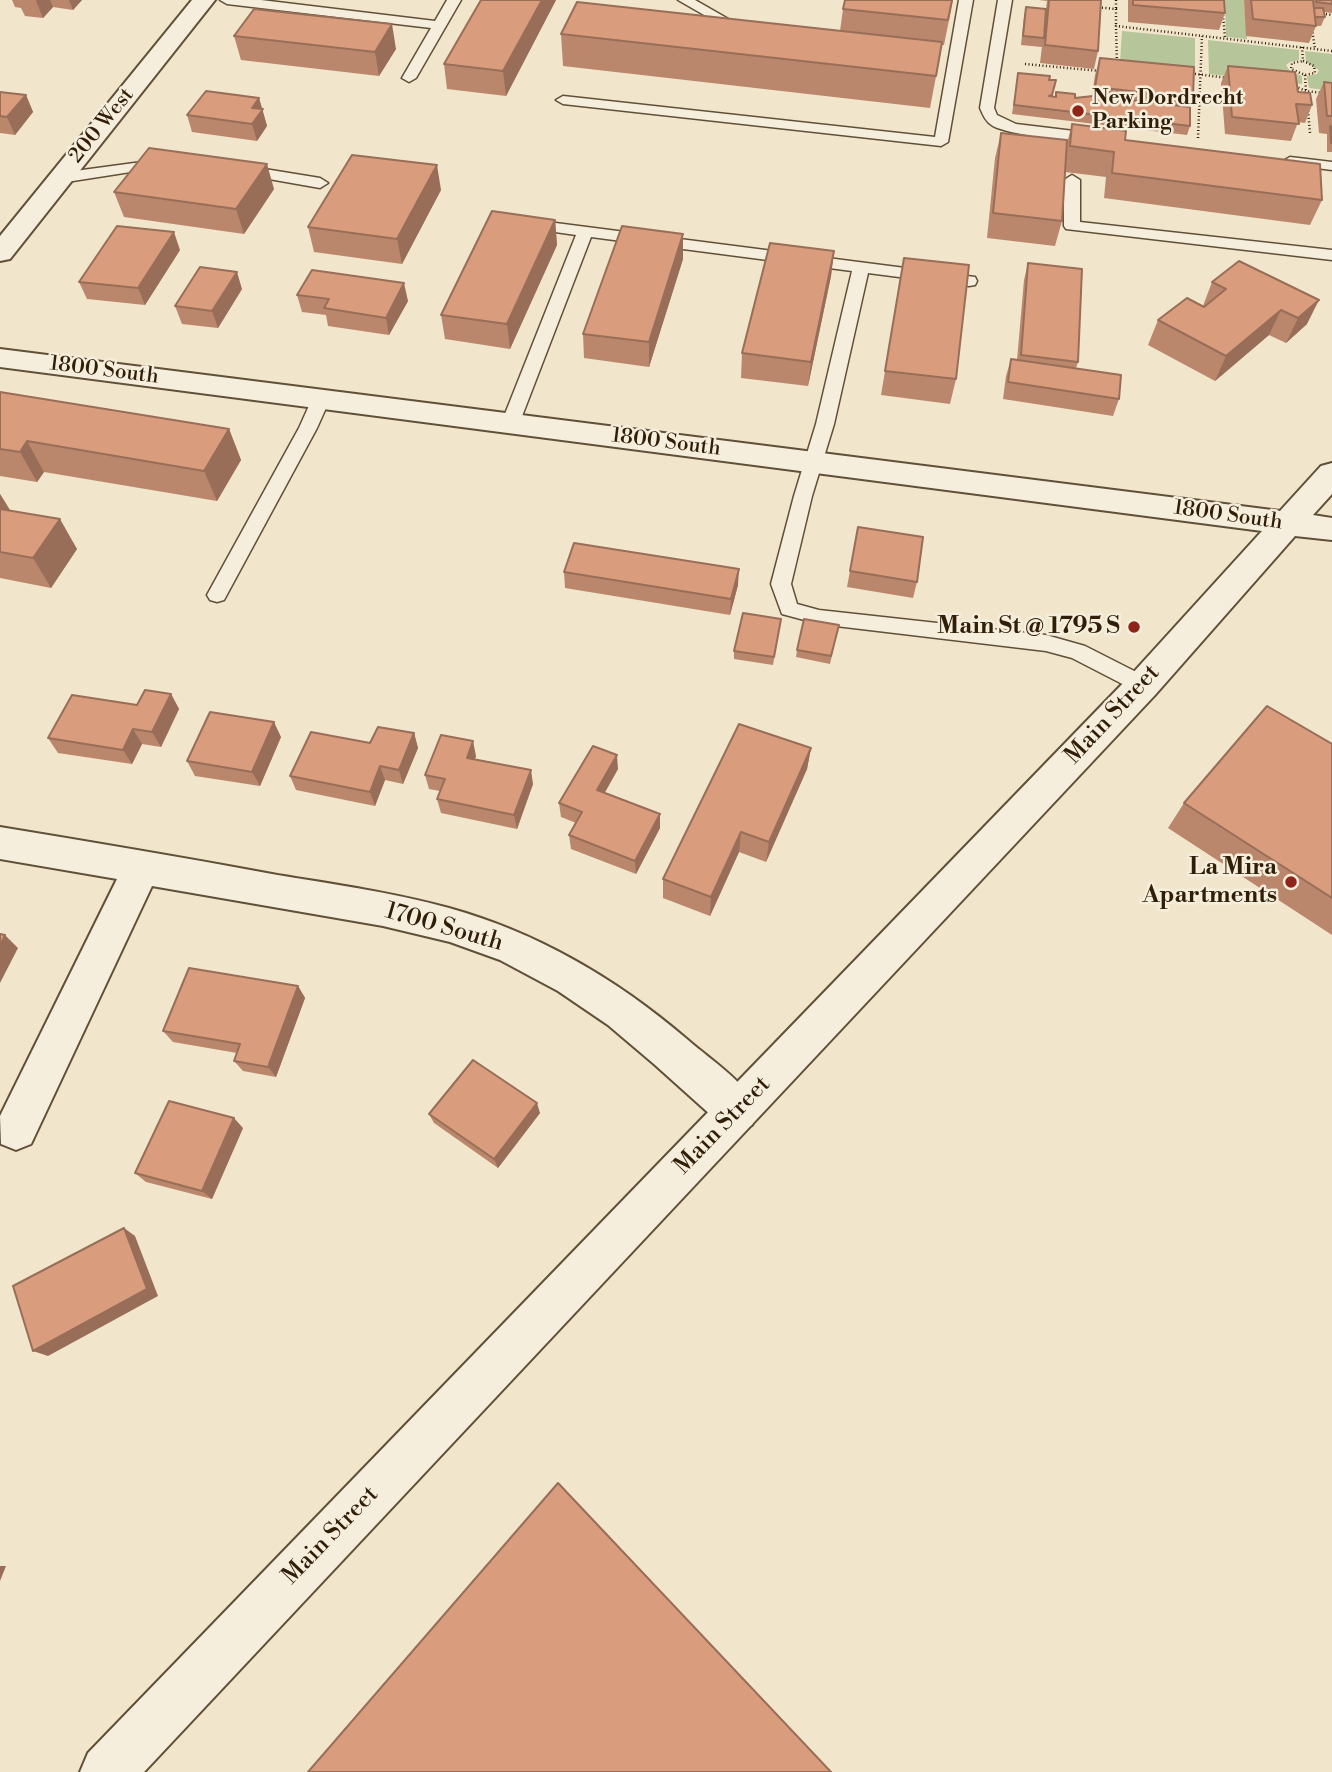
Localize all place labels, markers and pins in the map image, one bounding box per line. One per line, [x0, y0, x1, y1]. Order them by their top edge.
place label: New Dordrecht Parking [1092, 86, 1243, 136]
marker: New Dordrecht Parking [1070, 103, 1086, 119]
place label: Main St @ 1795 S [937, 613, 1120, 641]
marker: Main St @ 1795 S [1126, 619, 1142, 635]
place label: La Mira Apartments [1142, 854, 1277, 910]
marker: La Mira Apartments [1283, 874, 1299, 890]

